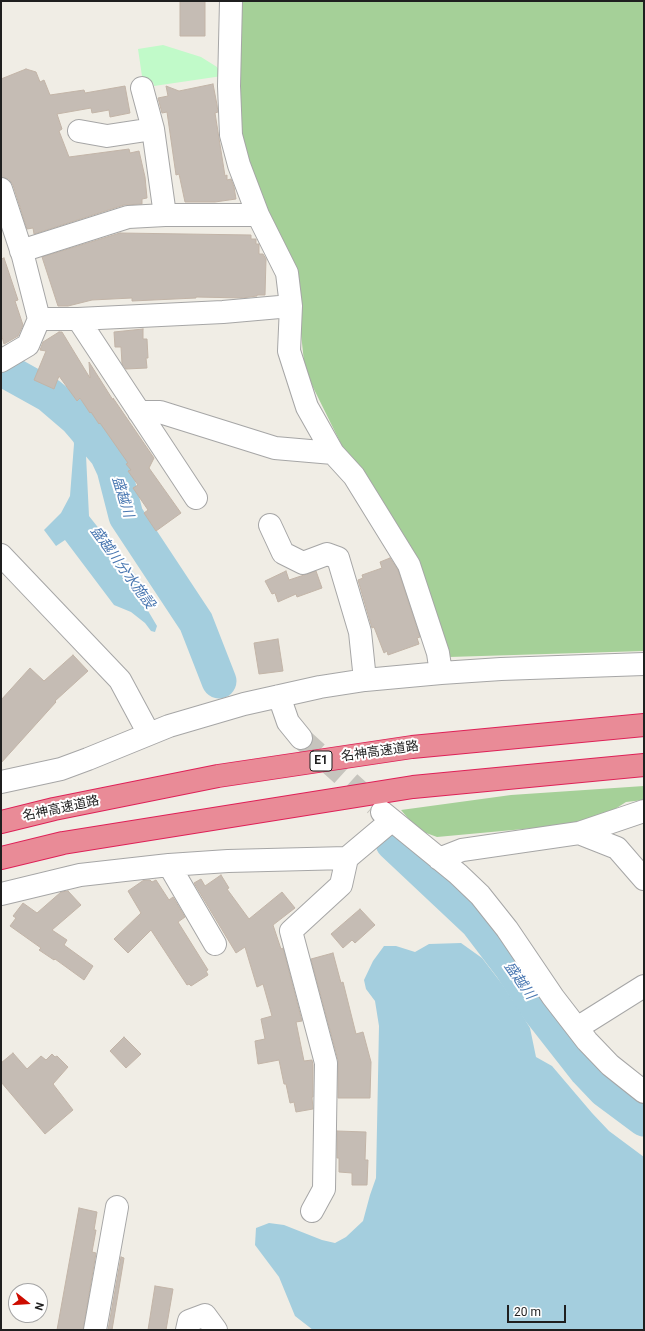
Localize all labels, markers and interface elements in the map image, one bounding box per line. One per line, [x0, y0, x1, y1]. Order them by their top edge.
water label: 盛越川 [108, 474, 136, 520]
water label: 盛越川分水施設 [86, 523, 158, 613]
street label: 名神高速道路 [340, 739, 420, 765]
road number: E1 [310, 751, 332, 771]
street label: 名神高速道路 [21, 793, 101, 825]
water label: 盛越川 [500, 959, 538, 1003]
north arrow [8, 1283, 48, 1323]
scale bar [509, 1297, 568, 1323]
text: N [32, 1301, 46, 1312]
text: 20 m [514, 1305, 541, 1319]

